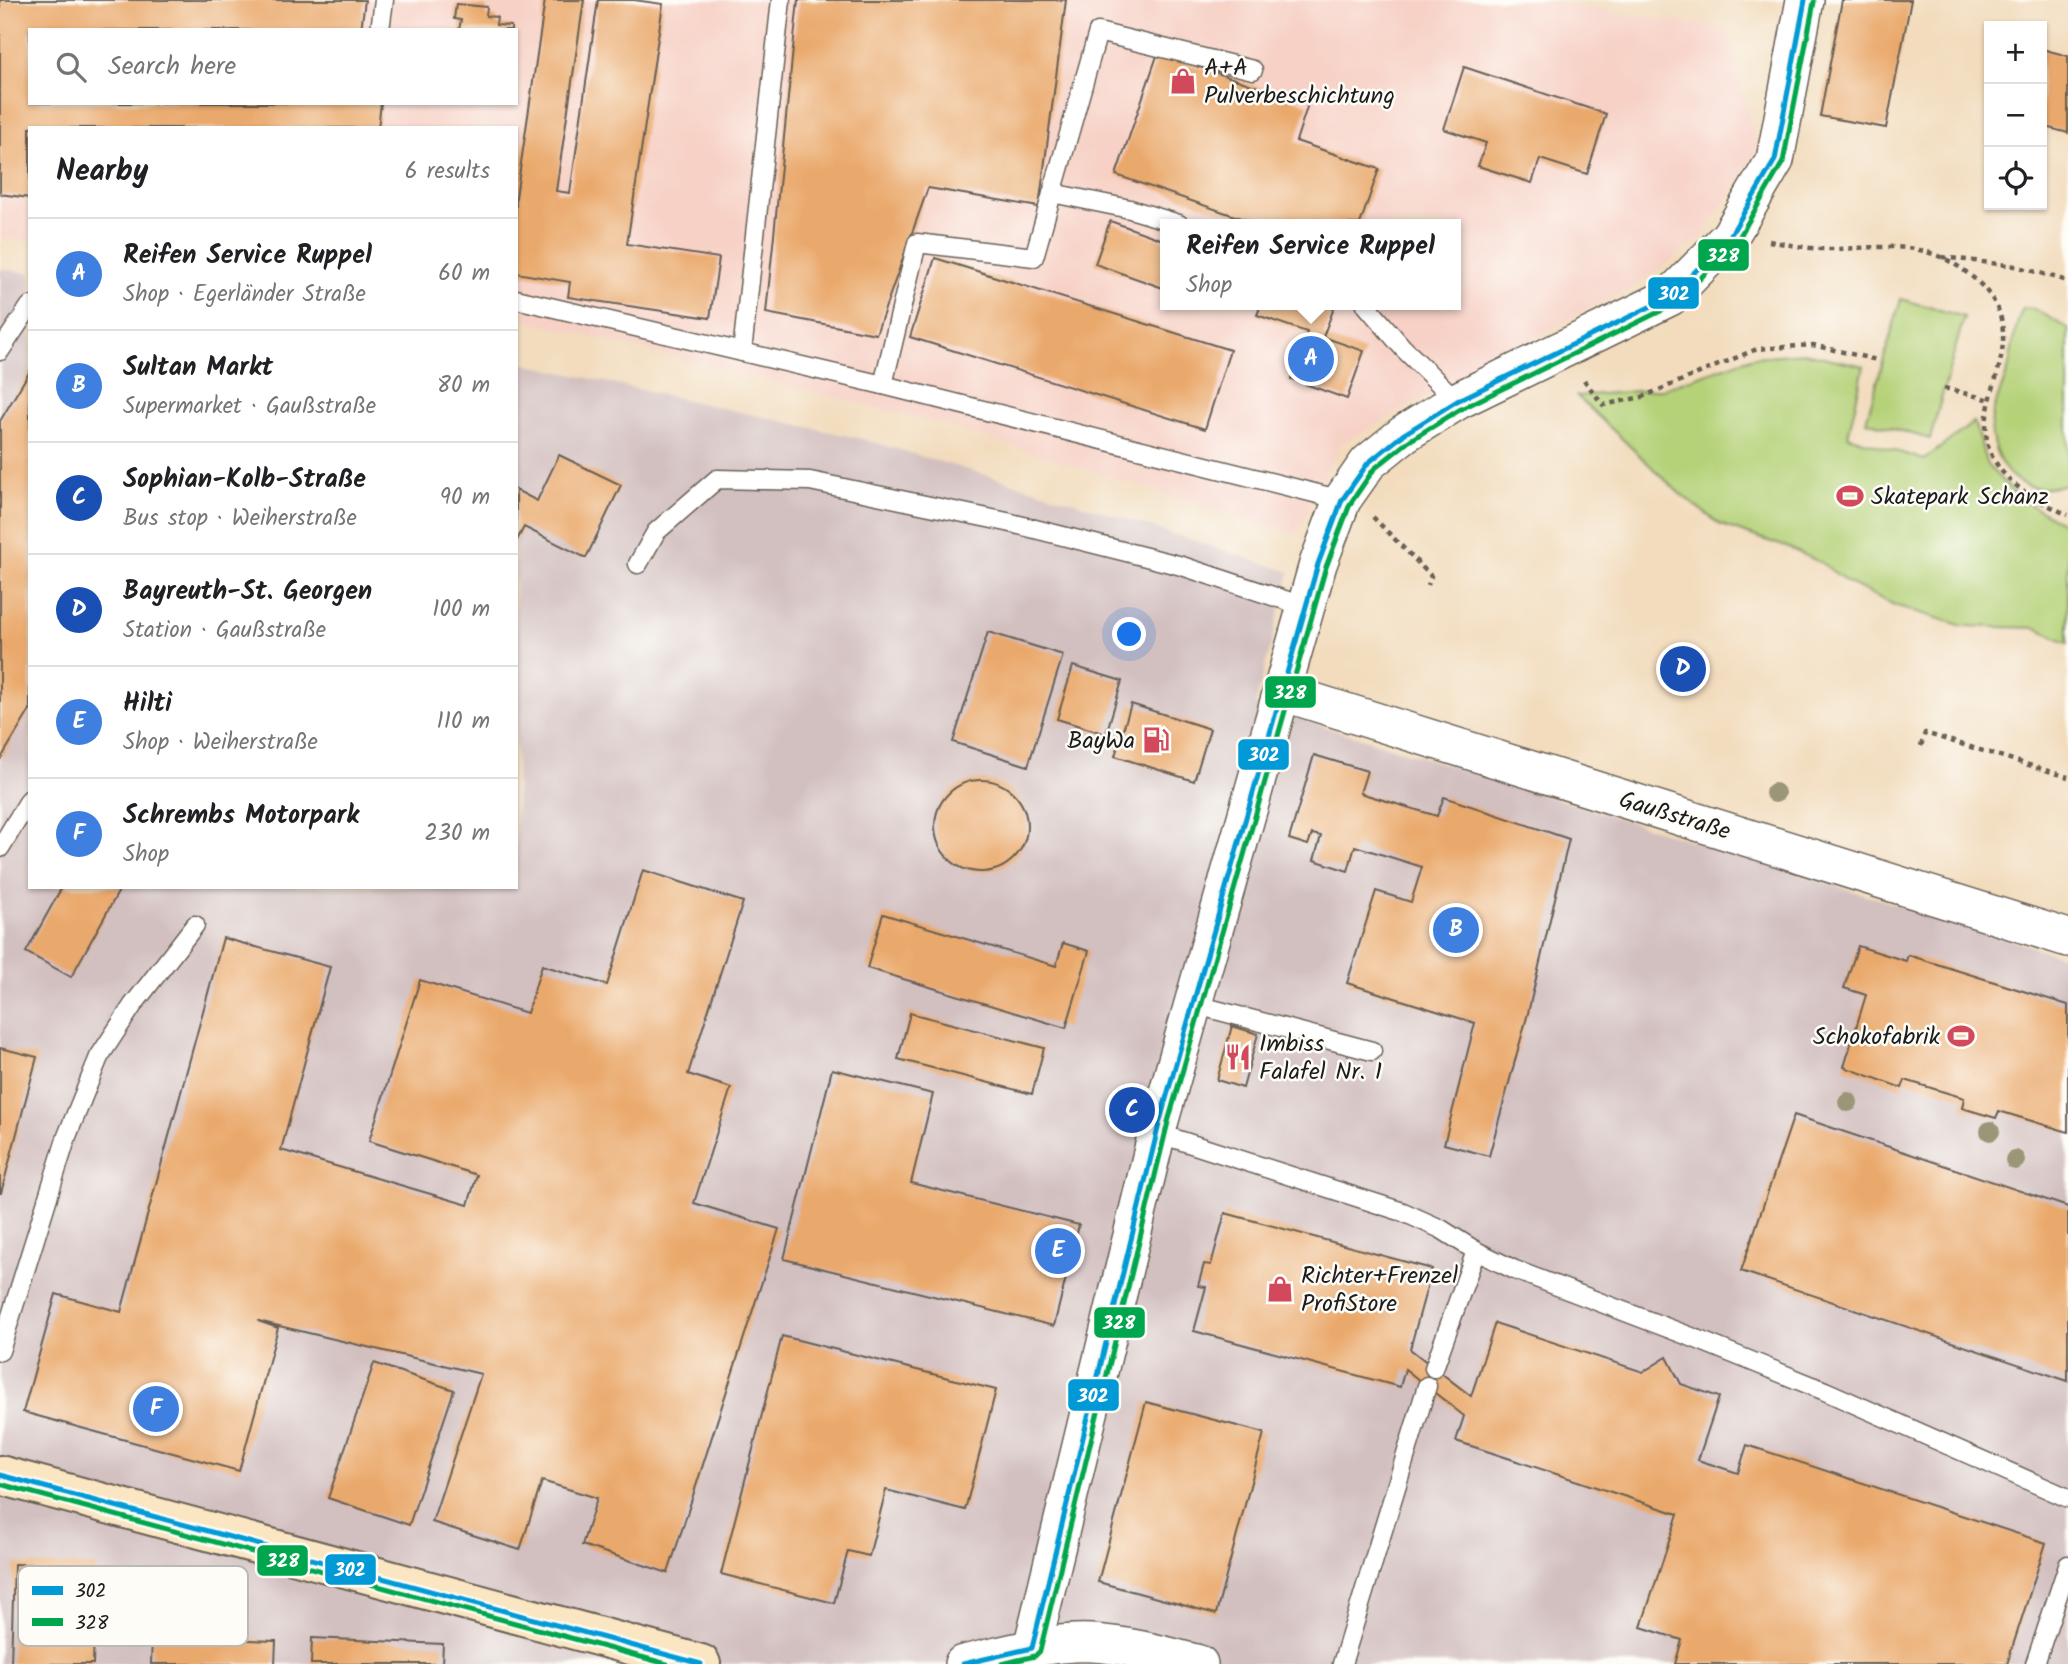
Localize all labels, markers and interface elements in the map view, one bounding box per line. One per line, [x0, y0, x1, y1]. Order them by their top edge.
map controls [1984, 21, 2047, 210]
button: + [1984, 21, 2047, 84]
search box [28, 28, 518, 105]
text: Search here [108, 46, 236, 88]
icon: search [52, 48, 90, 86]
place label: A+A Pulverbeschichtung [1204, 49, 1395, 116]
shop icon: A+A Pulverbeschichtung [1168, 66, 1198, 96]
button: − [1984, 84, 2047, 147]
button: locate [1984, 147, 2047, 210]
text: Nearby [56, 148, 148, 196]
text: 6 results [405, 154, 490, 190]
popup [1160, 219, 1461, 310]
text: Reifen Service Ruppel [1186, 226, 1435, 268]
text: Reifen Service Ruppel [123, 235, 372, 277]
line badge: 328 [1697, 238, 1750, 272]
text: 328 [1706, 242, 1740, 272]
text: A [72, 256, 86, 292]
text: 60 m [438, 256, 490, 292]
text: Shop [1186, 268, 1232, 304]
line badge: 302 [1647, 276, 1700, 310]
text: Shop · Egerländer Straße [123, 277, 366, 313]
text: 302 [1657, 280, 1690, 310]
pin: A [1288, 333, 1334, 385]
text: Sultan Markt [123, 347, 273, 389]
text: B [72, 368, 86, 404]
text: 80 m [437, 368, 490, 404]
text: Supermarket · Gaußstraße [123, 389, 376, 425]
text: Sophian-Kolb-Straße [123, 459, 366, 501]
place label: Skatepark Schanz [1871, 478, 2049, 517]
text: C [72, 480, 86, 516]
text: 90 m [440, 480, 490, 516]
sports icon: Skatepark Schanz [1835, 481, 1865, 511]
text: Bus stop · Weiherstraße [123, 501, 357, 537]
text: Bayreuth-St. Georgen [123, 571, 372, 613]
text: D [71, 592, 87, 628]
text: 100 m [432, 592, 490, 628]
text: Station · Gaußstraße [123, 613, 326, 649]
your location [1112, 617, 1146, 651]
pin: D [1660, 643, 1706, 695]
line badge: 328 [1264, 675, 1317, 709]
text: 328 [1273, 679, 1307, 709]
text: Hilti [123, 683, 172, 725]
text: E [73, 704, 85, 740]
text: 110 m [437, 704, 490, 740]
place label: BayWa [1067, 722, 1135, 761]
text: Shop · Weiherstraße [123, 725, 318, 761]
fuel station icon: BayWa [1141, 725, 1171, 755]
line badge: 302 [1237, 738, 1290, 771]
text: 302 [1247, 741, 1280, 771]
street label: Gaußstraße [1614, 781, 1735, 852]
text: Schrembs Motorpark [123, 795, 359, 837]
text: F [73, 816, 85, 852]
text: 230 m [424, 816, 490, 852]
text: Shop [123, 837, 169, 873]
pin: B [1433, 904, 1479, 956]
place label: Schokofabrik [1813, 1018, 1941, 1057]
sports icon: Schokofabrik [1946, 1021, 1976, 1051]
place label: Imbiss Falafel Nr. 1 [1259, 1025, 1382, 1092]
restaurant icon: Imbiss Falafel Nr. 1 [1223, 1042, 1253, 1072]
pin: C [1109, 1084, 1155, 1136]
pin: E [1035, 1225, 1081, 1277]
place label: Richter+Frenzel ProfiStore [1301, 1257, 1458, 1324]
shop icon: Richter+Frenzel ProfiStore [1265, 1274, 1295, 1304]
line badge: 328 [1093, 1306, 1146, 1339]
text: 328 [1102, 1309, 1136, 1339]
line badge: 302 [1067, 1378, 1120, 1412]
text: 302 [1076, 1382, 1109, 1412]
pin: F [133, 1383, 179, 1435]
line badge: 328 [256, 1544, 309, 1577]
text: 328 [266, 1547, 300, 1577]
line badge: 302 [324, 1553, 377, 1586]
text: 302 [333, 1556, 366, 1586]
legend [18, 1566, 248, 1646]
text: 302 [75, 1577, 106, 1607]
text: 328 [75, 1609, 109, 1639]

